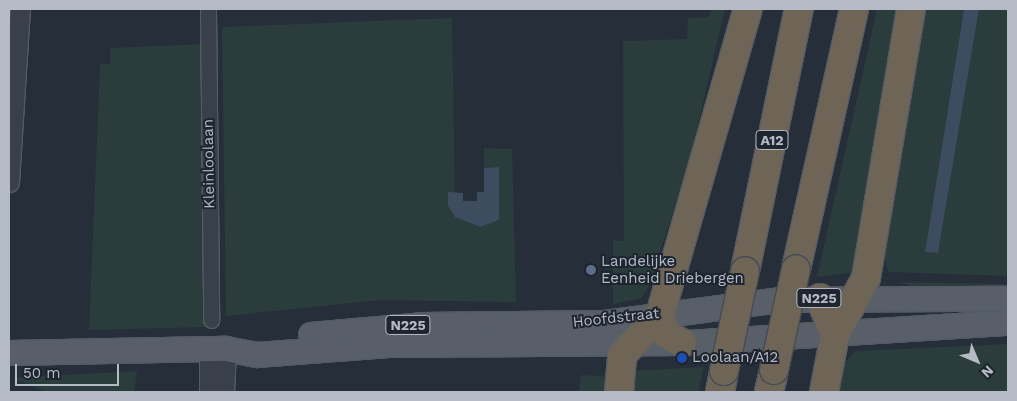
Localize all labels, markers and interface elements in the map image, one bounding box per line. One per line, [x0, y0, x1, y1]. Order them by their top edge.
street label: Kleinloolaan [199, 119, 219, 209]
road number: A12 [754, 128, 790, 152]
place label: Landelijke Eenheid Driebergen [601, 252, 744, 287]
marker: Landelijke Eenheid Driebergen [585, 264, 597, 276]
road number: N225 [795, 286, 843, 310]
street label: Hoofdstraat [572, 305, 660, 331]
road number: N225 [384, 314, 432, 336]
north arrow [952, 336, 1002, 386]
place label: Loolaan/A12 [692, 349, 778, 367]
marker: Loolaan/A12 [676, 352, 688, 364]
scale bar [18, 354, 121, 386]
text: N [978, 362, 997, 381]
text: 50 m [23, 364, 60, 382]

